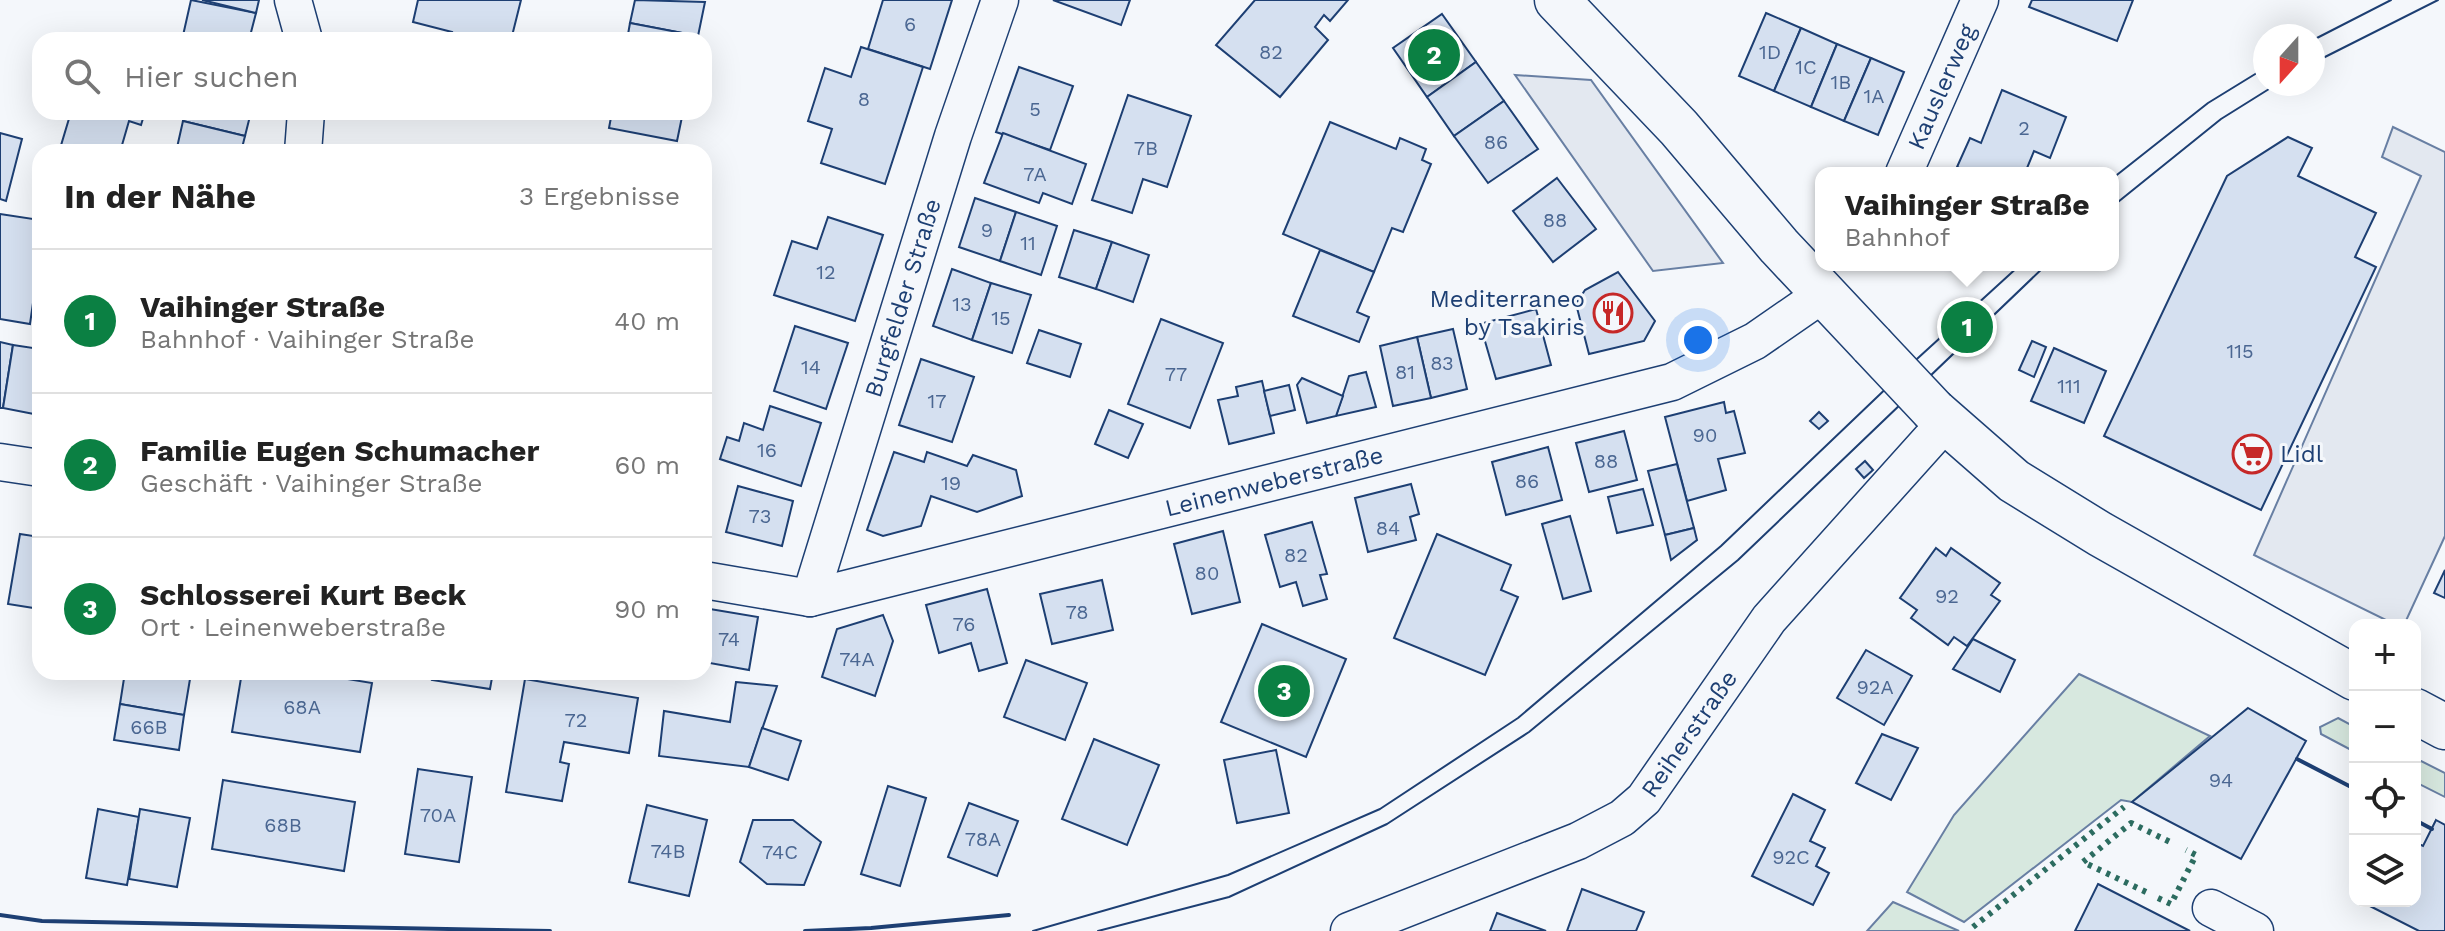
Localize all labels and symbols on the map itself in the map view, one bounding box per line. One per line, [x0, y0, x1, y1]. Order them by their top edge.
house number: 6 [904, 12, 916, 36]
street label: Kauslerweg [1902, 20, 1982, 154]
north arrow [2253, 24, 2325, 96]
pin: 2 [1408, 25, 1460, 85]
house number: 82 [1259, 40, 1283, 64]
house number: 1D [1759, 40, 1781, 64]
house number: 1C [1795, 55, 1817, 79]
house number: 1B [1831, 70, 1851, 94]
house number: 1A [1864, 84, 1885, 108]
house number: 8 [858, 87, 870, 111]
house number: 5 [1029, 97, 1041, 121]
house number: 2 [2018, 116, 2030, 140]
house number: 86 [1484, 130, 1508, 154]
house number: 7B [1134, 136, 1158, 160]
house number: 7A [1023, 162, 1047, 186]
street label: Burgfelder Straße [859, 195, 947, 401]
house number: 88 [1543, 208, 1567, 232]
house number: 9 [981, 218, 993, 242]
house number: 11 [1020, 231, 1036, 255]
house number: 12 [816, 260, 836, 284]
place label: Mediterraneo by Tsakiris [1430, 285, 1585, 341]
house number: 13 [952, 292, 972, 316]
restaurant icon: Mediterraneo by Tsakiris [1592, 292, 1634, 334]
pin: 1 [1941, 297, 1993, 357]
house number: 15 [991, 306, 1011, 330]
your location [1678, 320, 1718, 360]
house number: 115 [2226, 339, 2254, 363]
house number: 83 [1430, 351, 1454, 375]
house number: 14 [801, 355, 821, 379]
house number: 81 [1395, 360, 1415, 384]
house number: 77 [1165, 362, 1187, 386]
house number: 111 [2057, 374, 2081, 398]
house number: 17 [927, 389, 947, 413]
house number: 90 [1693, 423, 1717, 447]
supermarket icon: Lidl [2231, 433, 2273, 475]
house number: 16 [757, 438, 777, 462]
place label: Lidl [2280, 440, 2324, 468]
street label: Leinenweberstraße [1162, 441, 1386, 522]
house number: 88 [1594, 449, 1618, 473]
house number: 86 [1515, 469, 1539, 493]
house number: 19 [941, 471, 961, 495]
house number: 73 [749, 504, 771, 528]
house number: 84 [1376, 516, 1400, 540]
house number: 82 [1284, 543, 1308, 567]
house number: 80 [1195, 561, 1219, 585]
house number: 92 [1935, 584, 1959, 608]
house number: 78 [1065, 600, 1089, 624]
house number: 76 [953, 612, 975, 636]
house number: 74 [718, 627, 740, 651]
house number: 74A [839, 647, 875, 671]
pin: 3 [1258, 661, 1310, 721]
street label: Reiherstraße [1635, 665, 1743, 803]
house number: 92A [1856, 675, 1894, 699]
house number: 68A [283, 695, 321, 719]
house number: 72 [565, 708, 587, 732]
house number: 66B [130, 715, 168, 739]
house number: 94 [2209, 768, 2233, 792]
house number: 70A [420, 803, 456, 827]
house number: 68B [264, 813, 302, 837]
house number: 78A [965, 827, 1001, 851]
house number: 74B [650, 839, 686, 863]
house number: 74C [762, 840, 798, 864]
house number: 92C [1772, 845, 1810, 869]

